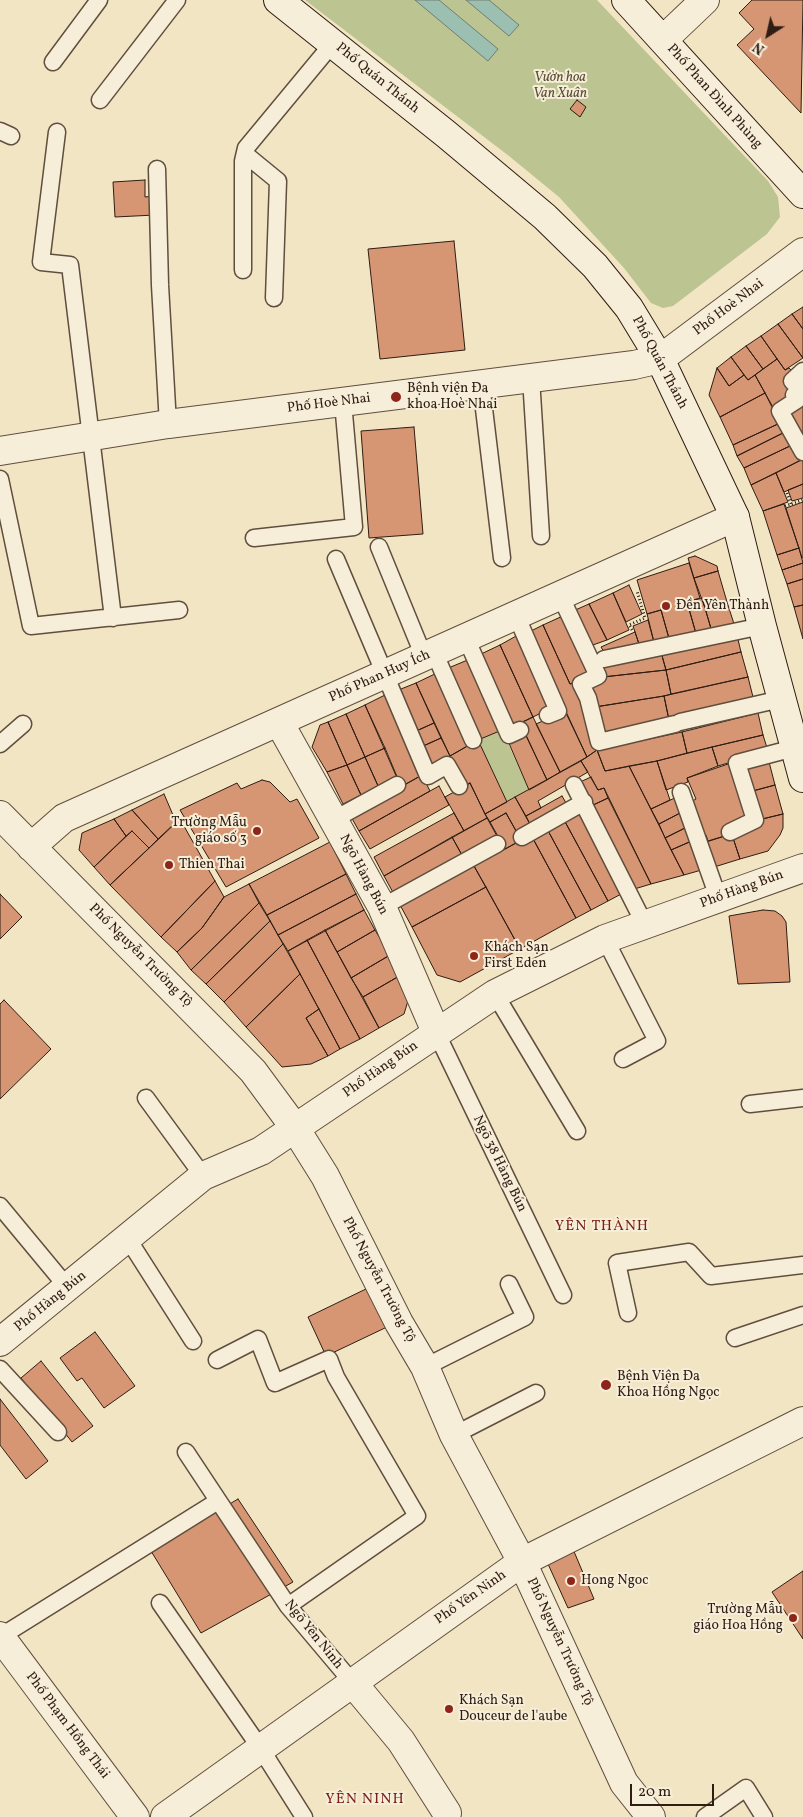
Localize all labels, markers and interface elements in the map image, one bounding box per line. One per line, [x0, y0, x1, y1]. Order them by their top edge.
north arrow [743, 10, 793, 60]
text: N [750, 37, 769, 58]
street label: Phố Quán Thánh [332, 40, 422, 118]
street label: Phố Phan Đình Phùng [663, 41, 765, 153]
park label: Vườn hoa Vạn Xuân [533, 70, 587, 102]
street label: Phố Hoè Nhai [690, 276, 768, 340]
street label: Phố Quán Thánh [627, 314, 691, 412]
place label: Bệnh viện Đa khoa Hoè Nhai [407, 381, 498, 414]
marker: Bệnh viện Đa khoa Hoè Nhai [389, 390, 403, 404]
street label: Phố Hoè Nhai [286, 391, 372, 417]
place label: Đền Yên Thành [676, 598, 769, 614]
marker: Đền Yên Thành [660, 600, 672, 612]
street label: Phố Phan Huy Ích [327, 647, 433, 707]
place label: Trường Mẫu giáo số 3 [171, 815, 247, 848]
marker: Trường Mẫu giáo số 3 [251, 825, 263, 837]
street label: Ngõ Hàng Bún [335, 832, 391, 918]
place label: Thien Thai [179, 857, 245, 873]
marker: Thien Thai [163, 859, 175, 871]
street label: Phố Hàng Bún [698, 867, 786, 913]
street label: Phố Nguyễn Trường Tộ [85, 901, 195, 1011]
place label: Khách Sạn First Eden [484, 940, 549, 972]
marker: Khách Sạn First Eden [468, 950, 480, 962]
street label: Phố Hàng Bún [340, 1038, 422, 1102]
street label: Ngõ 38 Hàng Bún [468, 1113, 530, 1215]
street label: Phố Nguyễn Trường Tộ [338, 1214, 418, 1346]
district label: YÊN THÀNH [554, 1218, 650, 1236]
street label: Phố Hàng Bún [12, 1268, 90, 1336]
place label: Bệnh Viện Đa Khoa Hồng Ngọc [617, 1369, 720, 1401]
marker: Bệnh Viện Đa Khoa Hồng Ngọc [599, 1378, 613, 1392]
street label: Phố Yên Ninh [432, 1567, 510, 1629]
place label: Hong Ngoc [581, 1573, 649, 1589]
street label: Phố Nguyễn Trường Tộ [522, 1575, 596, 1709]
marker: Hong Ngoc [565, 1575, 577, 1587]
street label: Ngõ Yên Ninh [280, 1597, 346, 1673]
place label: Trường Mẫu giáo Hoa Hồng [693, 1602, 783, 1634]
marker: Trường Mẫu giáo Hoa Hồng [787, 1612, 799, 1624]
street label: Phố Phạm Hồng Thái [21, 1669, 113, 1783]
place label: Khách Sạn Douceur de l'aube [459, 1693, 567, 1725]
marker: Khách Sạn Douceur de l'aube [443, 1703, 455, 1715]
scale bar [633, 1774, 717, 1806]
text: 20 m [638, 1782, 671, 1803]
district label: YÊN NINH [324, 1791, 406, 1809]

